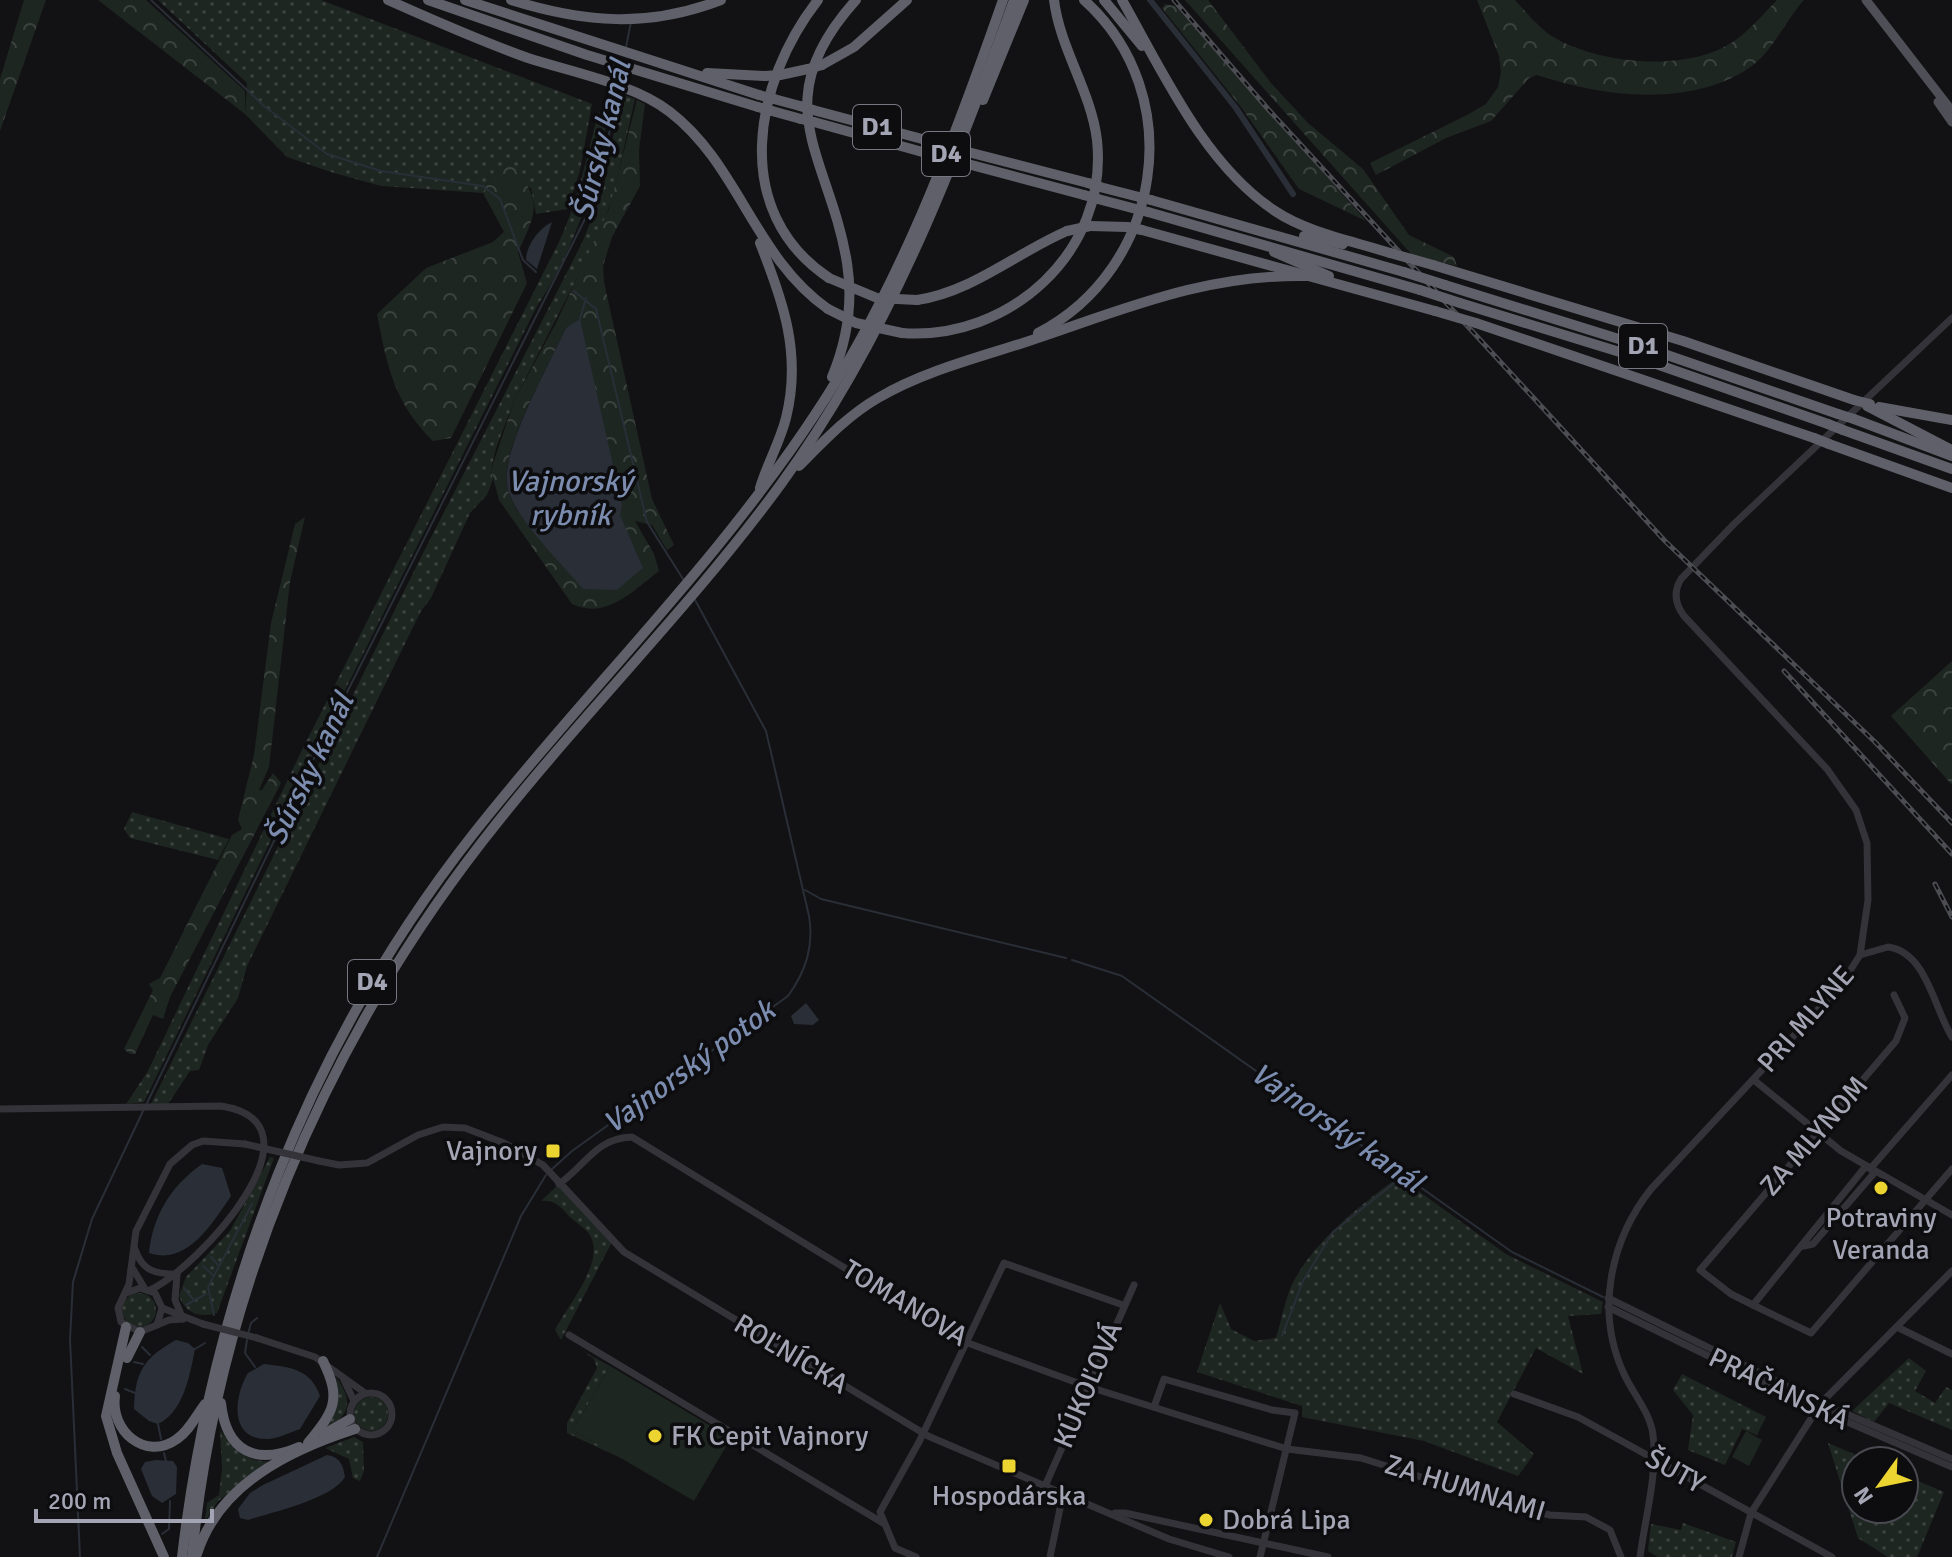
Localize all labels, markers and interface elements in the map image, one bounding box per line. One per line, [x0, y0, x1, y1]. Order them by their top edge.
water label: Šúrsky kanál [564, 54, 640, 224]
road number: D1 [853, 105, 901, 149]
road number: D4 [922, 132, 970, 176]
road number: D1 [1619, 324, 1667, 368]
water label: Vajnorský rybník [508, 463, 636, 534]
water label: Šúrsky kanál [258, 685, 363, 851]
street label: PRI MLYNE [1750, 959, 1862, 1079]
road number: D4 [348, 960, 396, 1004]
water label: Vajnorský potok [596, 990, 785, 1142]
water label: Vajnorský kanál [1244, 1055, 1432, 1202]
street label: ZA MLYNOM [1753, 1069, 1875, 1203]
place label: Vajnory [446, 1134, 537, 1168]
marker: Vajnory [544, 1142, 562, 1160]
marker: Potraviny Veranda [1872, 1179, 1890, 1197]
place label: Potraviny Veranda [1826, 1201, 1936, 1267]
street label: TOMANOVA [836, 1252, 974, 1354]
street label: ROĽNÍCKA [728, 1307, 854, 1401]
street label: KÚKOĽOVÁ [1046, 1317, 1130, 1453]
street label: PRAČANSKÁ [1703, 1340, 1855, 1438]
place label: FK Cepit Vajnory [671, 1419, 868, 1453]
marker: FK Cepit Vajnory [646, 1427, 664, 1445]
street label: ŠUTY [1640, 1441, 1710, 1501]
north arrow [1840, 1445, 1920, 1525]
street label: ZA HUMNAMI [1381, 1447, 1549, 1529]
marker: Hospodárska [1000, 1457, 1018, 1475]
scale bar [36, 1473, 212, 1523]
place label: Hospodárska [932, 1479, 1086, 1513]
text: N [1848, 1482, 1879, 1509]
text: 200 m [48, 1486, 111, 1516]
place label: Dobrá Lipa [1222, 1503, 1351, 1537]
marker: Dobrá Lipa [1197, 1511, 1215, 1529]

